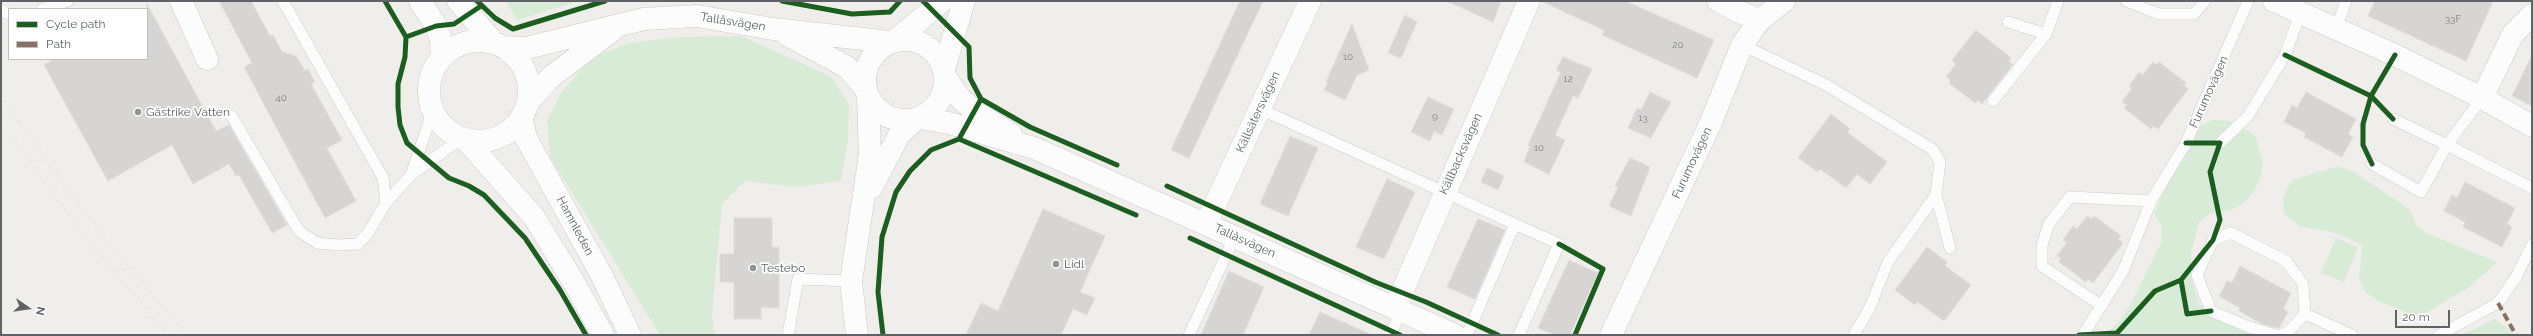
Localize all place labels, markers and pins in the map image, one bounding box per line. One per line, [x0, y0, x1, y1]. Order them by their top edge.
place label: Gästrike Vatten [146, 105, 230, 119]
marker: Gästrike Vatten [133, 107, 143, 117]
place label: Lidl [1064, 257, 1084, 271]
marker: Lidl [1051, 259, 1061, 269]
place label: Testebo [761, 261, 805, 275]
marker: Testebo [748, 263, 758, 273]

